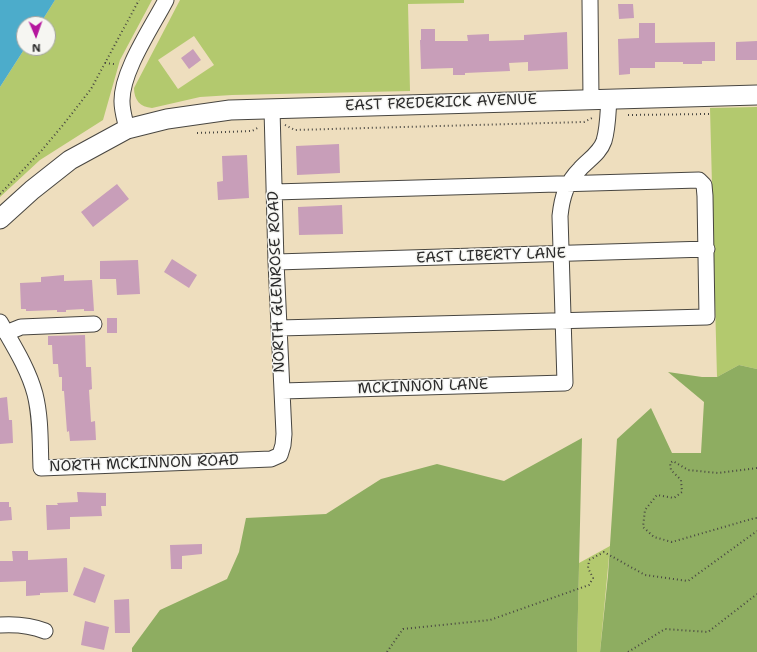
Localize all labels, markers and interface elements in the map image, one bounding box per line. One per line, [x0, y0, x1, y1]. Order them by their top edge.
north arrow [16, 16, 56, 56]
text: N [32, 40, 41, 55]
street label: EAST FREDERICK AVENUE [345, 91, 537, 115]
street label: NORTH GLENROSE ROAD [265, 191, 289, 373]
street label: EAST LIBERTY LANE [416, 244, 566, 268]
street label: MCKINNON LANE [357, 376, 489, 398]
street label: NORTH MCKINNON ROAD [49, 452, 239, 476]

